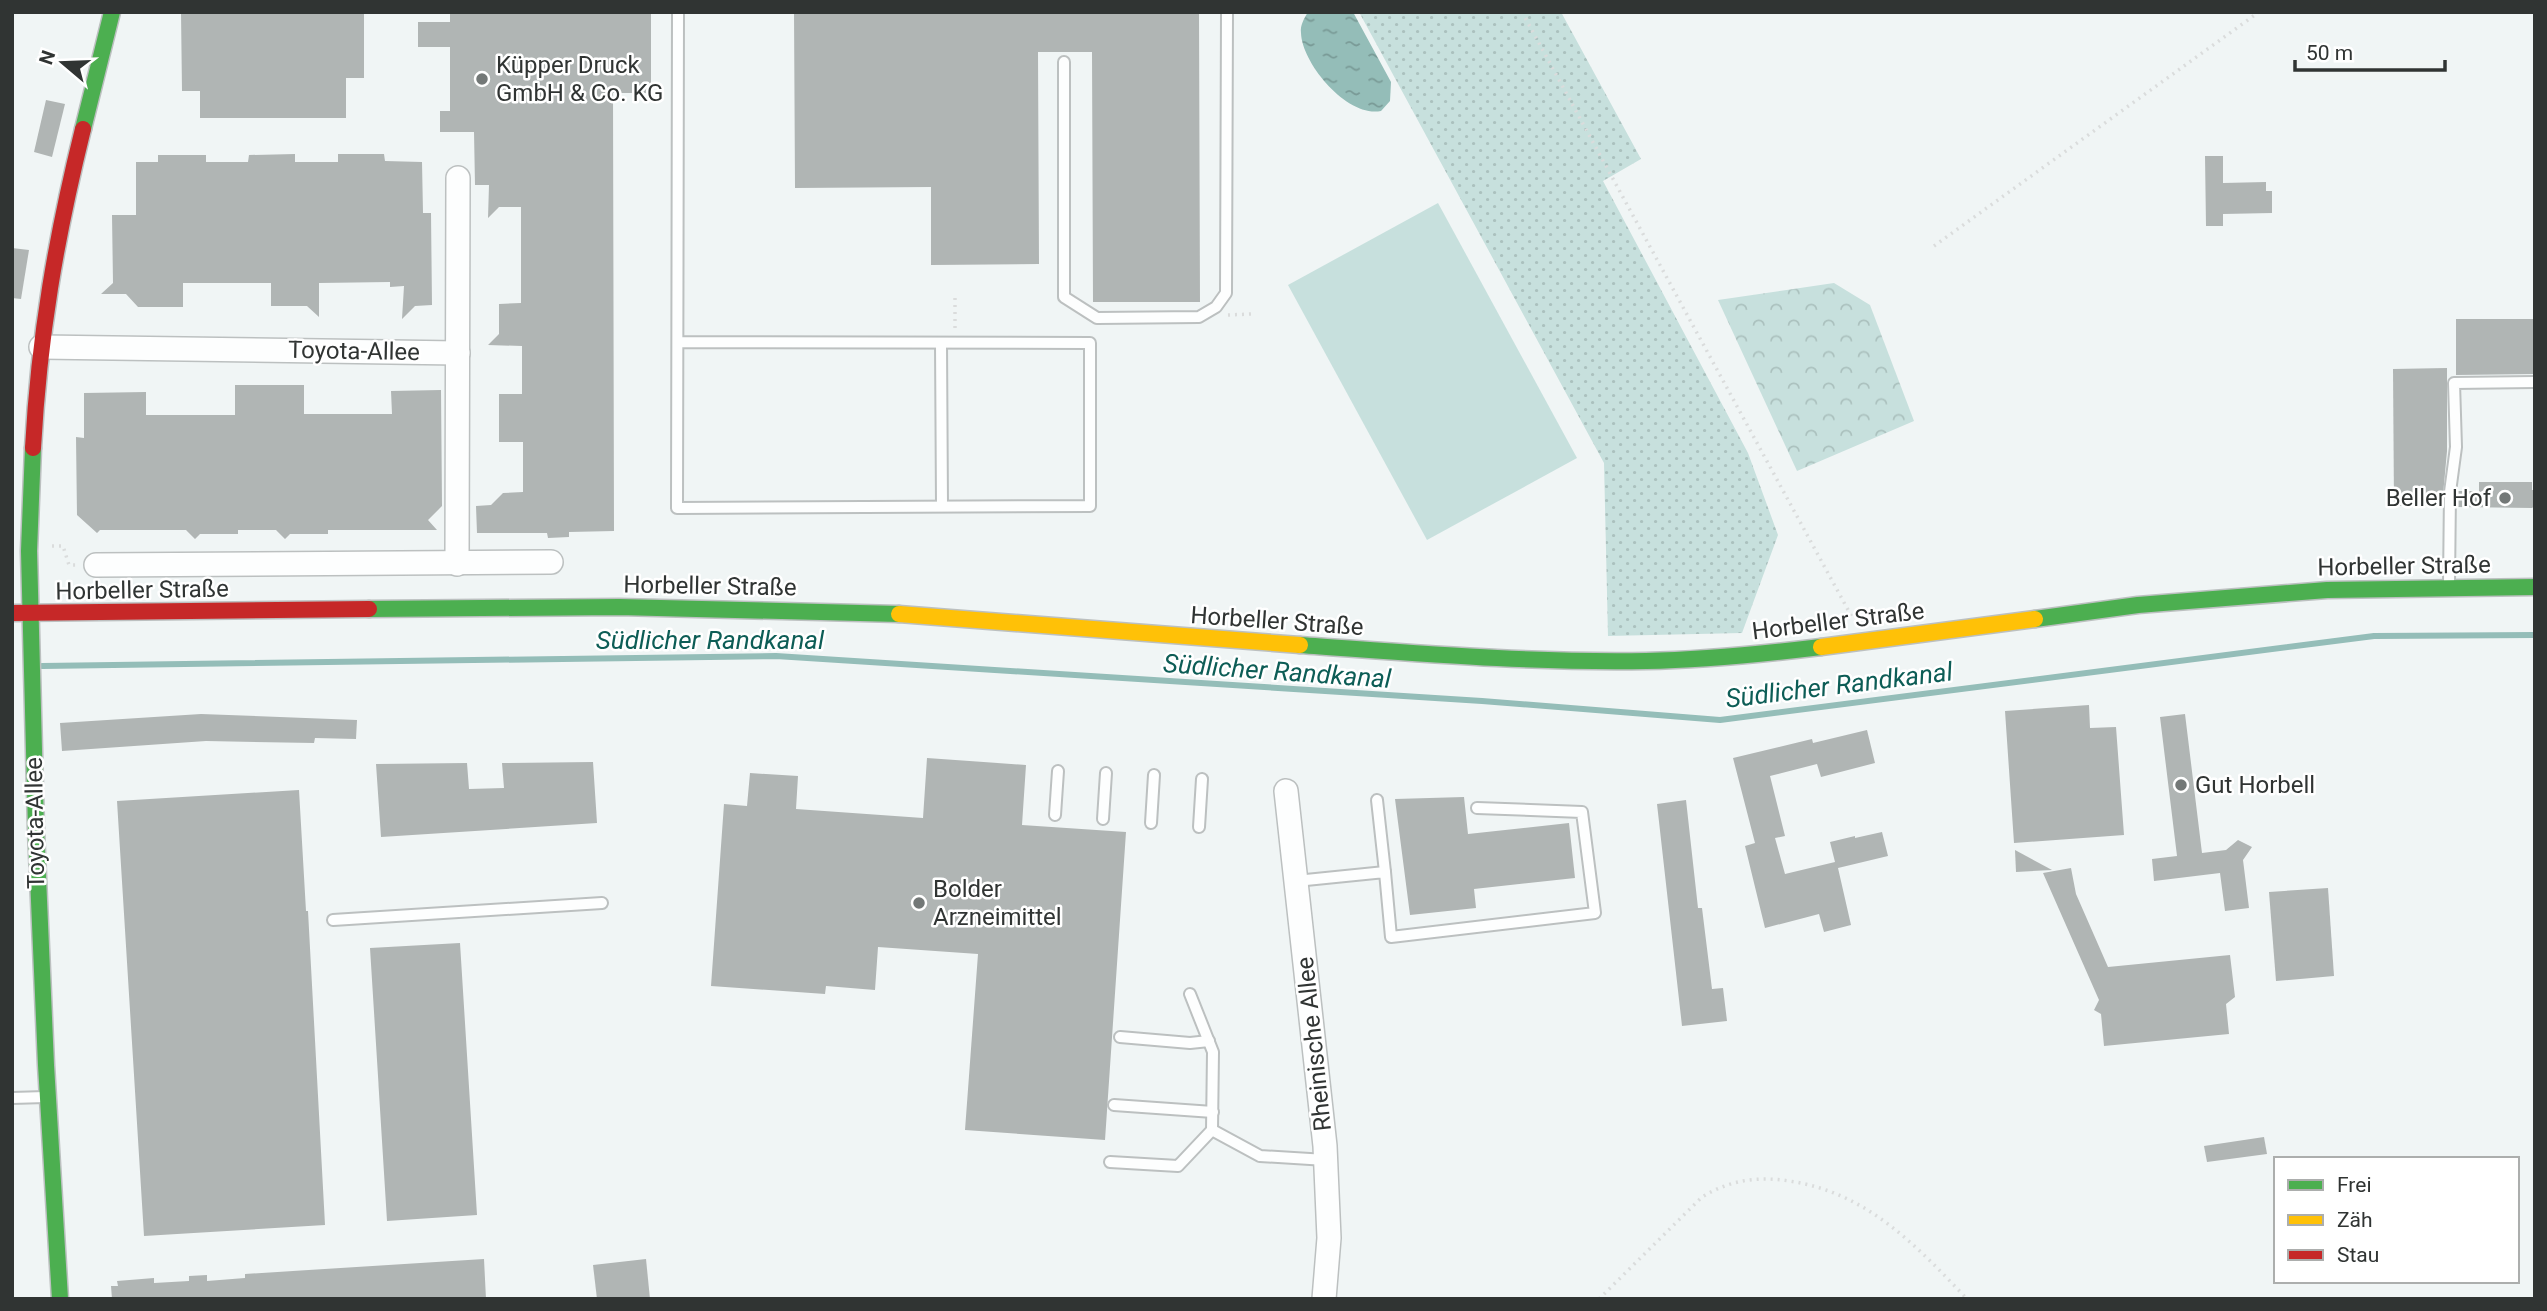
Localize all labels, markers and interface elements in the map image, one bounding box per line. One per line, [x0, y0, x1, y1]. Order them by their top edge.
north arrow [28, 28, 98, 98]
scale bar [2295, 28, 2446, 72]
text: 50 m [2306, 41, 2353, 65]
text: N [34, 48, 60, 68]
place label: Küpper Druck GmbH & Co. KG [496, 51, 663, 107]
marker: Küpper Druck GmbH & Co. KG [474, 71, 490, 87]
street label: Toyota-Allee [288, 336, 420, 366]
place label: Beller Hof [2386, 484, 2492, 512]
marker: Beller Hof [2497, 490, 2513, 506]
street label: Horbeller Straße [2317, 550, 2491, 582]
street label: Horbeller Straße [623, 570, 797, 602]
street label: Horbeller Straße [55, 574, 229, 606]
street label: Horbeller Straße [1750, 597, 1926, 645]
street label: Horbeller Straße [1190, 601, 1364, 641]
water label: Südlicher Randkanal [596, 625, 825, 655]
water label: Südlicher Randkanal [1162, 648, 1393, 694]
water label: Südlicher Randkanal [1724, 656, 1955, 714]
street label: Toyota-Allee [20, 757, 50, 889]
place label: Gut Horbell [2195, 771, 2315, 799]
marker: Gut Horbell [2173, 777, 2189, 793]
place label: Bolder Arzneimittel [933, 875, 1062, 931]
marker: Bolder Arzneimittel [911, 895, 927, 911]
street label: Rheinische Allee [1291, 955, 1337, 1133]
legend [2274, 1157, 2519, 1283]
text: Frei [2337, 1173, 2372, 1197]
text: Zäh [2337, 1208, 2373, 1232]
text: Stau [2337, 1243, 2379, 1267]

